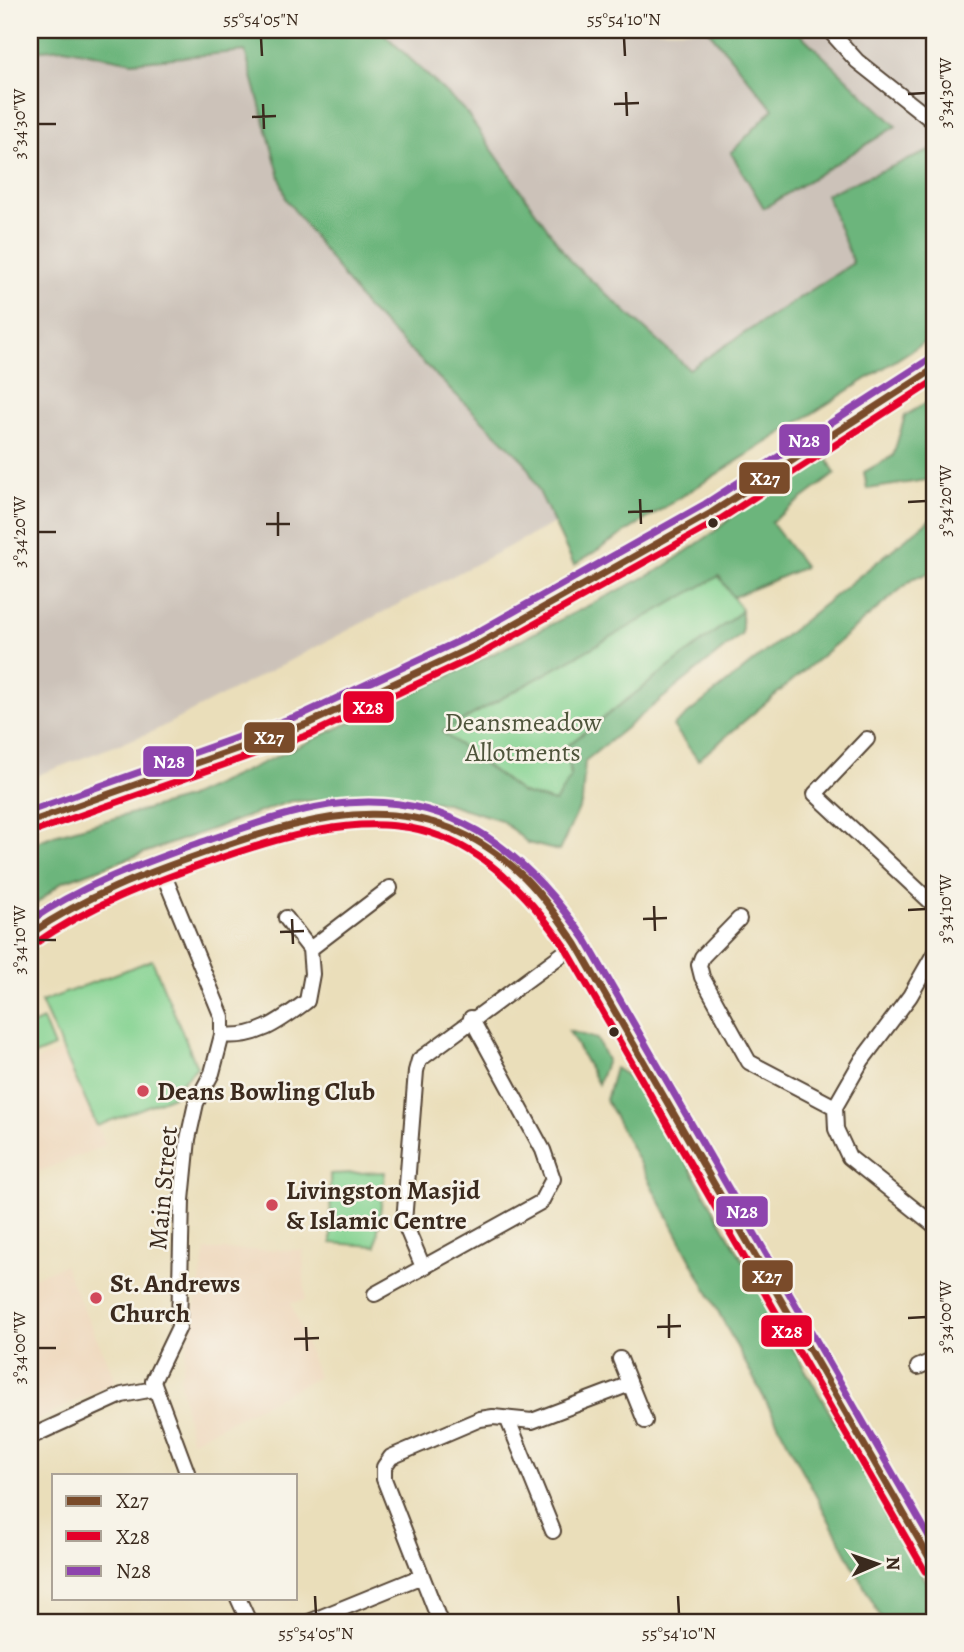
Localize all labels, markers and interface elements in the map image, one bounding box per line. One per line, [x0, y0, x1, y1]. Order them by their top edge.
text: 55°54'05"N [223, 7, 299, 31]
text: 55°54'10"N [587, 7, 661, 31]
text: 3°34'30"W [933, 57, 957, 128]
text: 3°34'30"W [7, 88, 31, 159]
line badge: N28 [778, 423, 831, 457]
text: N28 [788, 428, 820, 454]
line badge: X27 [738, 461, 791, 495]
text: 3°34'20"W [933, 465, 957, 537]
text: X27 [750, 466, 781, 492]
text: 3°34'20"W [7, 496, 31, 568]
unlabelled marker [706, 516, 720, 530]
line badge: X28 [342, 690, 395, 724]
text: X28 [352, 695, 384, 721]
park label: Deansmeadow Allotments [445, 705, 602, 770]
line badge: X27 [243, 721, 296, 754]
text: X27 [254, 725, 285, 751]
line badge: N28 [142, 745, 195, 778]
text: N28 [153, 749, 185, 775]
text: 3°34'10"W [933, 874, 957, 944]
text: 3°34'10"W [7, 905, 31, 975]
unlabelled marker [607, 1025, 621, 1039]
place label: Deans Bowling Club [157, 1074, 375, 1109]
marker: Deans Bowling Club [135, 1083, 151, 1099]
street label: Main Street [140, 1124, 186, 1252]
place label: Livingston Masjid & Islamic Centre [286, 1173, 481, 1238]
line badge: N28 [715, 1195, 769, 1228]
marker: Livingston Masjid & Islamic Centre [264, 1197, 280, 1213]
text: N28 [726, 1199, 758, 1225]
line badge: X27 [741, 1259, 794, 1293]
text: X27 [752, 1264, 783, 1290]
place label: St. Andrews Church [110, 1266, 240, 1331]
text: 3°34'00"W [933, 1280, 957, 1354]
marker: St. Andrews Church [88, 1290, 104, 1306]
text: 3°34'00"W [7, 1311, 31, 1385]
line badge: X28 [760, 1314, 813, 1348]
text: X28 [771, 1319, 803, 1345]
legend [52, 1474, 298, 1600]
text: X27 [116, 1487, 149, 1515]
text: X28 [116, 1523, 150, 1551]
north arrow [842, 1530, 912, 1600]
text: N [880, 1556, 906, 1571]
text: N28 [116, 1557, 151, 1585]
text: 55°54'05"N [278, 1621, 354, 1645]
text: 55°54'10"N [642, 1621, 716, 1645]

